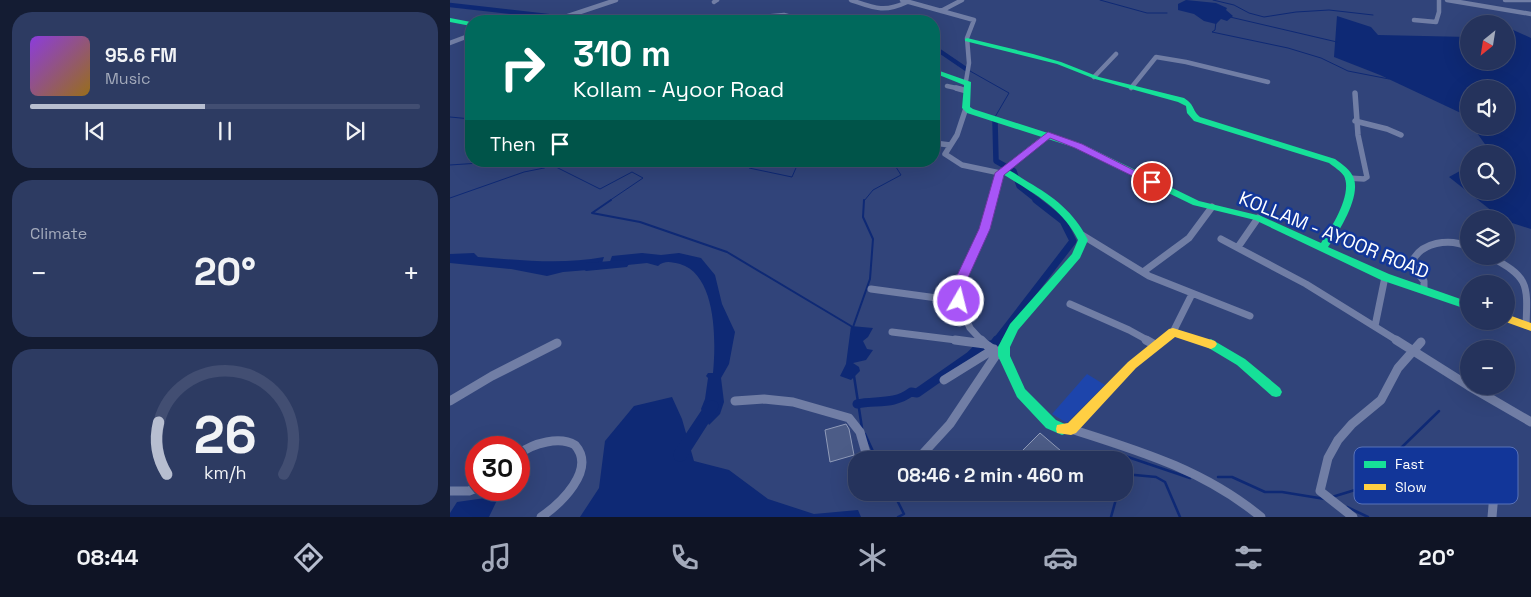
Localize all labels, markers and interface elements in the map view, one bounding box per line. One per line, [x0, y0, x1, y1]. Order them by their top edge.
north arrow [1460, 15, 1515, 70]
map controls [1460, 15, 1515, 395]
text: 310 m [573, 32, 671, 76]
icon: right [490, 35, 555, 100]
text: 95.6 FM [105, 43, 177, 68]
text: Music [105, 68, 151, 89]
text: Kollam - Ayoor Road [573, 75, 784, 103]
button: sound [1460, 80, 1515, 135]
icon: previous [81, 117, 109, 145]
icon: pause [211, 117, 239, 145]
icon: next [341, 117, 369, 145]
icon: arrive [546, 130, 574, 158]
text: Then [490, 132, 536, 157]
button: search [1460, 145, 1515, 200]
pin [1131, 161, 1173, 203]
icon: arrive [1138, 168, 1166, 196]
street label: KOLLAM - AYOOR ROAD [1235, 185, 1433, 285]
button: layers [1460, 210, 1515, 265]
text: Climate [30, 223, 87, 244]
text: 20° [194, 248, 256, 296]
text: − [30, 255, 47, 291]
text: + [403, 255, 420, 291]
position arrow [932, 274, 984, 326]
button: + [1460, 275, 1515, 330]
button: − [1460, 340, 1515, 395]
text: 26 [193, 402, 257, 468]
speed limit sign: 30 [465, 436, 530, 501]
legend [1354, 447, 1518, 504]
text: Fast [1395, 455, 1424, 473]
text: km/h [204, 461, 246, 484]
text: 08:46 · 2 min · 460 m [897, 463, 1084, 488]
text: Slow [1395, 478, 1427, 496]
icon: directions [291, 540, 326, 575]
icon: music [479, 540, 514, 575]
icon: phone [667, 540, 702, 575]
icon: climate [855, 540, 890, 575]
icon: car [1043, 540, 1078, 575]
icon: filters [1231, 540, 1266, 575]
text: 08:44 [76, 543, 138, 571]
text: 20° [1419, 543, 1455, 571]

